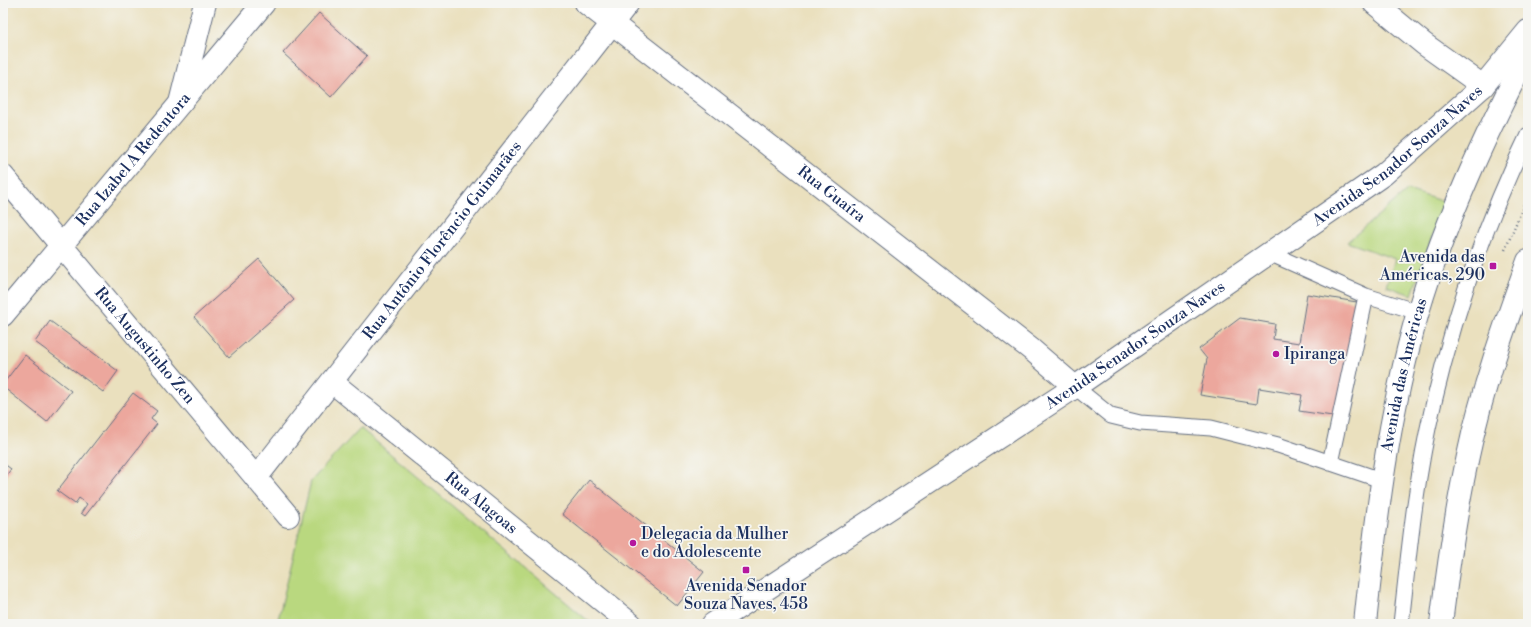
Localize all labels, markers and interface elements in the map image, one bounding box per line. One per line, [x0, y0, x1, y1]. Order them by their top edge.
street label: Avenida Senador Souza Naves [1308, 81, 1487, 231]
street label: Rua Izabel A Redentora [72, 88, 195, 230]
street label: Rua Antônio Florêncio Guimarães [358, 137, 526, 343]
street label: Rua Guaíra [793, 161, 870, 227]
place label: Avenida das Américas, 290 [1379, 247, 1485, 285]
marker: Avenida das Américas, 290 [1488, 261, 1498, 271]
street label: Avenida Senador Souza Naves [1041, 277, 1229, 414]
street label: Rua Augustinho Zen [90, 283, 200, 408]
street label: Avenida das Américas [1377, 296, 1432, 455]
place label: Ipiranga [1284, 344, 1346, 364]
marker: Ipiranga [1271, 349, 1281, 359]
street label: Rua Alagoas [441, 467, 522, 538]
place label: Delegacia da Mulher e do Adolescente [641, 524, 789, 562]
marker: Delegacia da Mulher e do Adolescente [628, 538, 638, 548]
marker: Avenida Senador Souza Naves, 458 [741, 565, 751, 575]
place label: Avenida Senador Souza Naves, 458 [684, 576, 808, 614]

